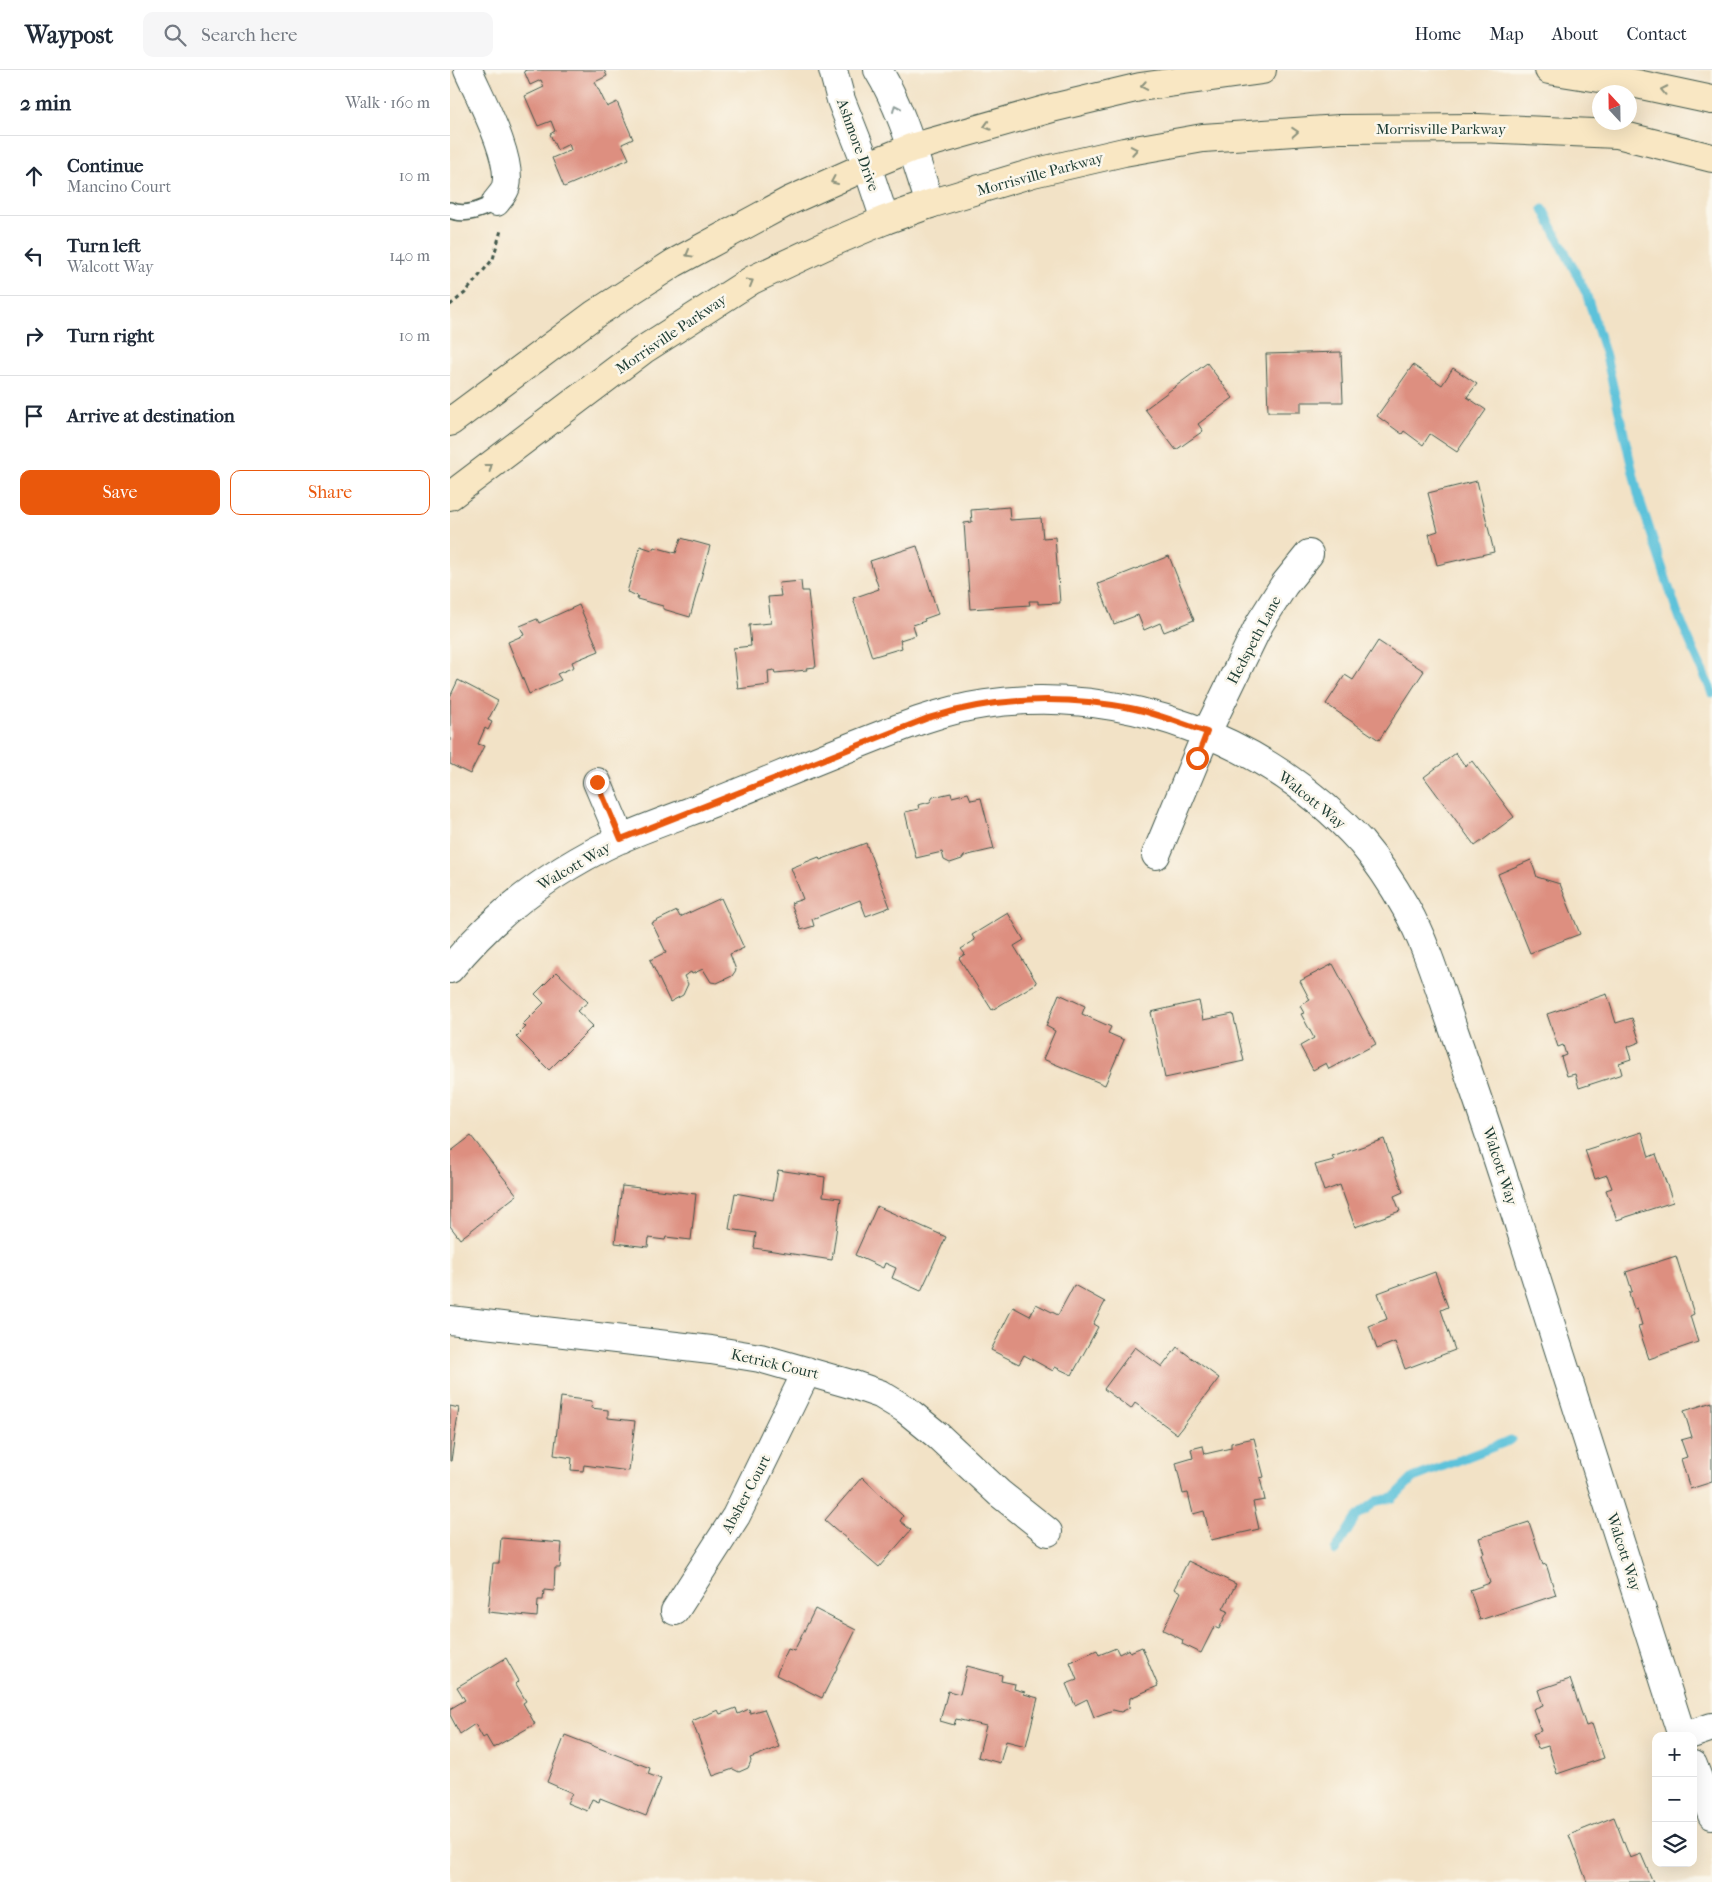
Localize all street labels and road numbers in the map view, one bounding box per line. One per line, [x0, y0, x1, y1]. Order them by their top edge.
street label: Ashmore Drive [833, 95, 883, 194]
street label: Morrisville Parkway [1376, 120, 1507, 138]
street label: Morrisville Parkway [975, 148, 1106, 200]
street label: Morrisville Parkway [612, 290, 731, 378]
street label: Hedspeth Lane [1223, 592, 1285, 687]
street label: Walcott Way [1274, 767, 1350, 833]
street label: Walcott Way [533, 837, 615, 895]
street label: Walcott Way [1479, 1124, 1521, 1208]
street label: Ketrick Court [729, 1345, 821, 1383]
street label: Absher Court [717, 1451, 775, 1537]
street label: Walcott Way [1603, 1510, 1645, 1594]

